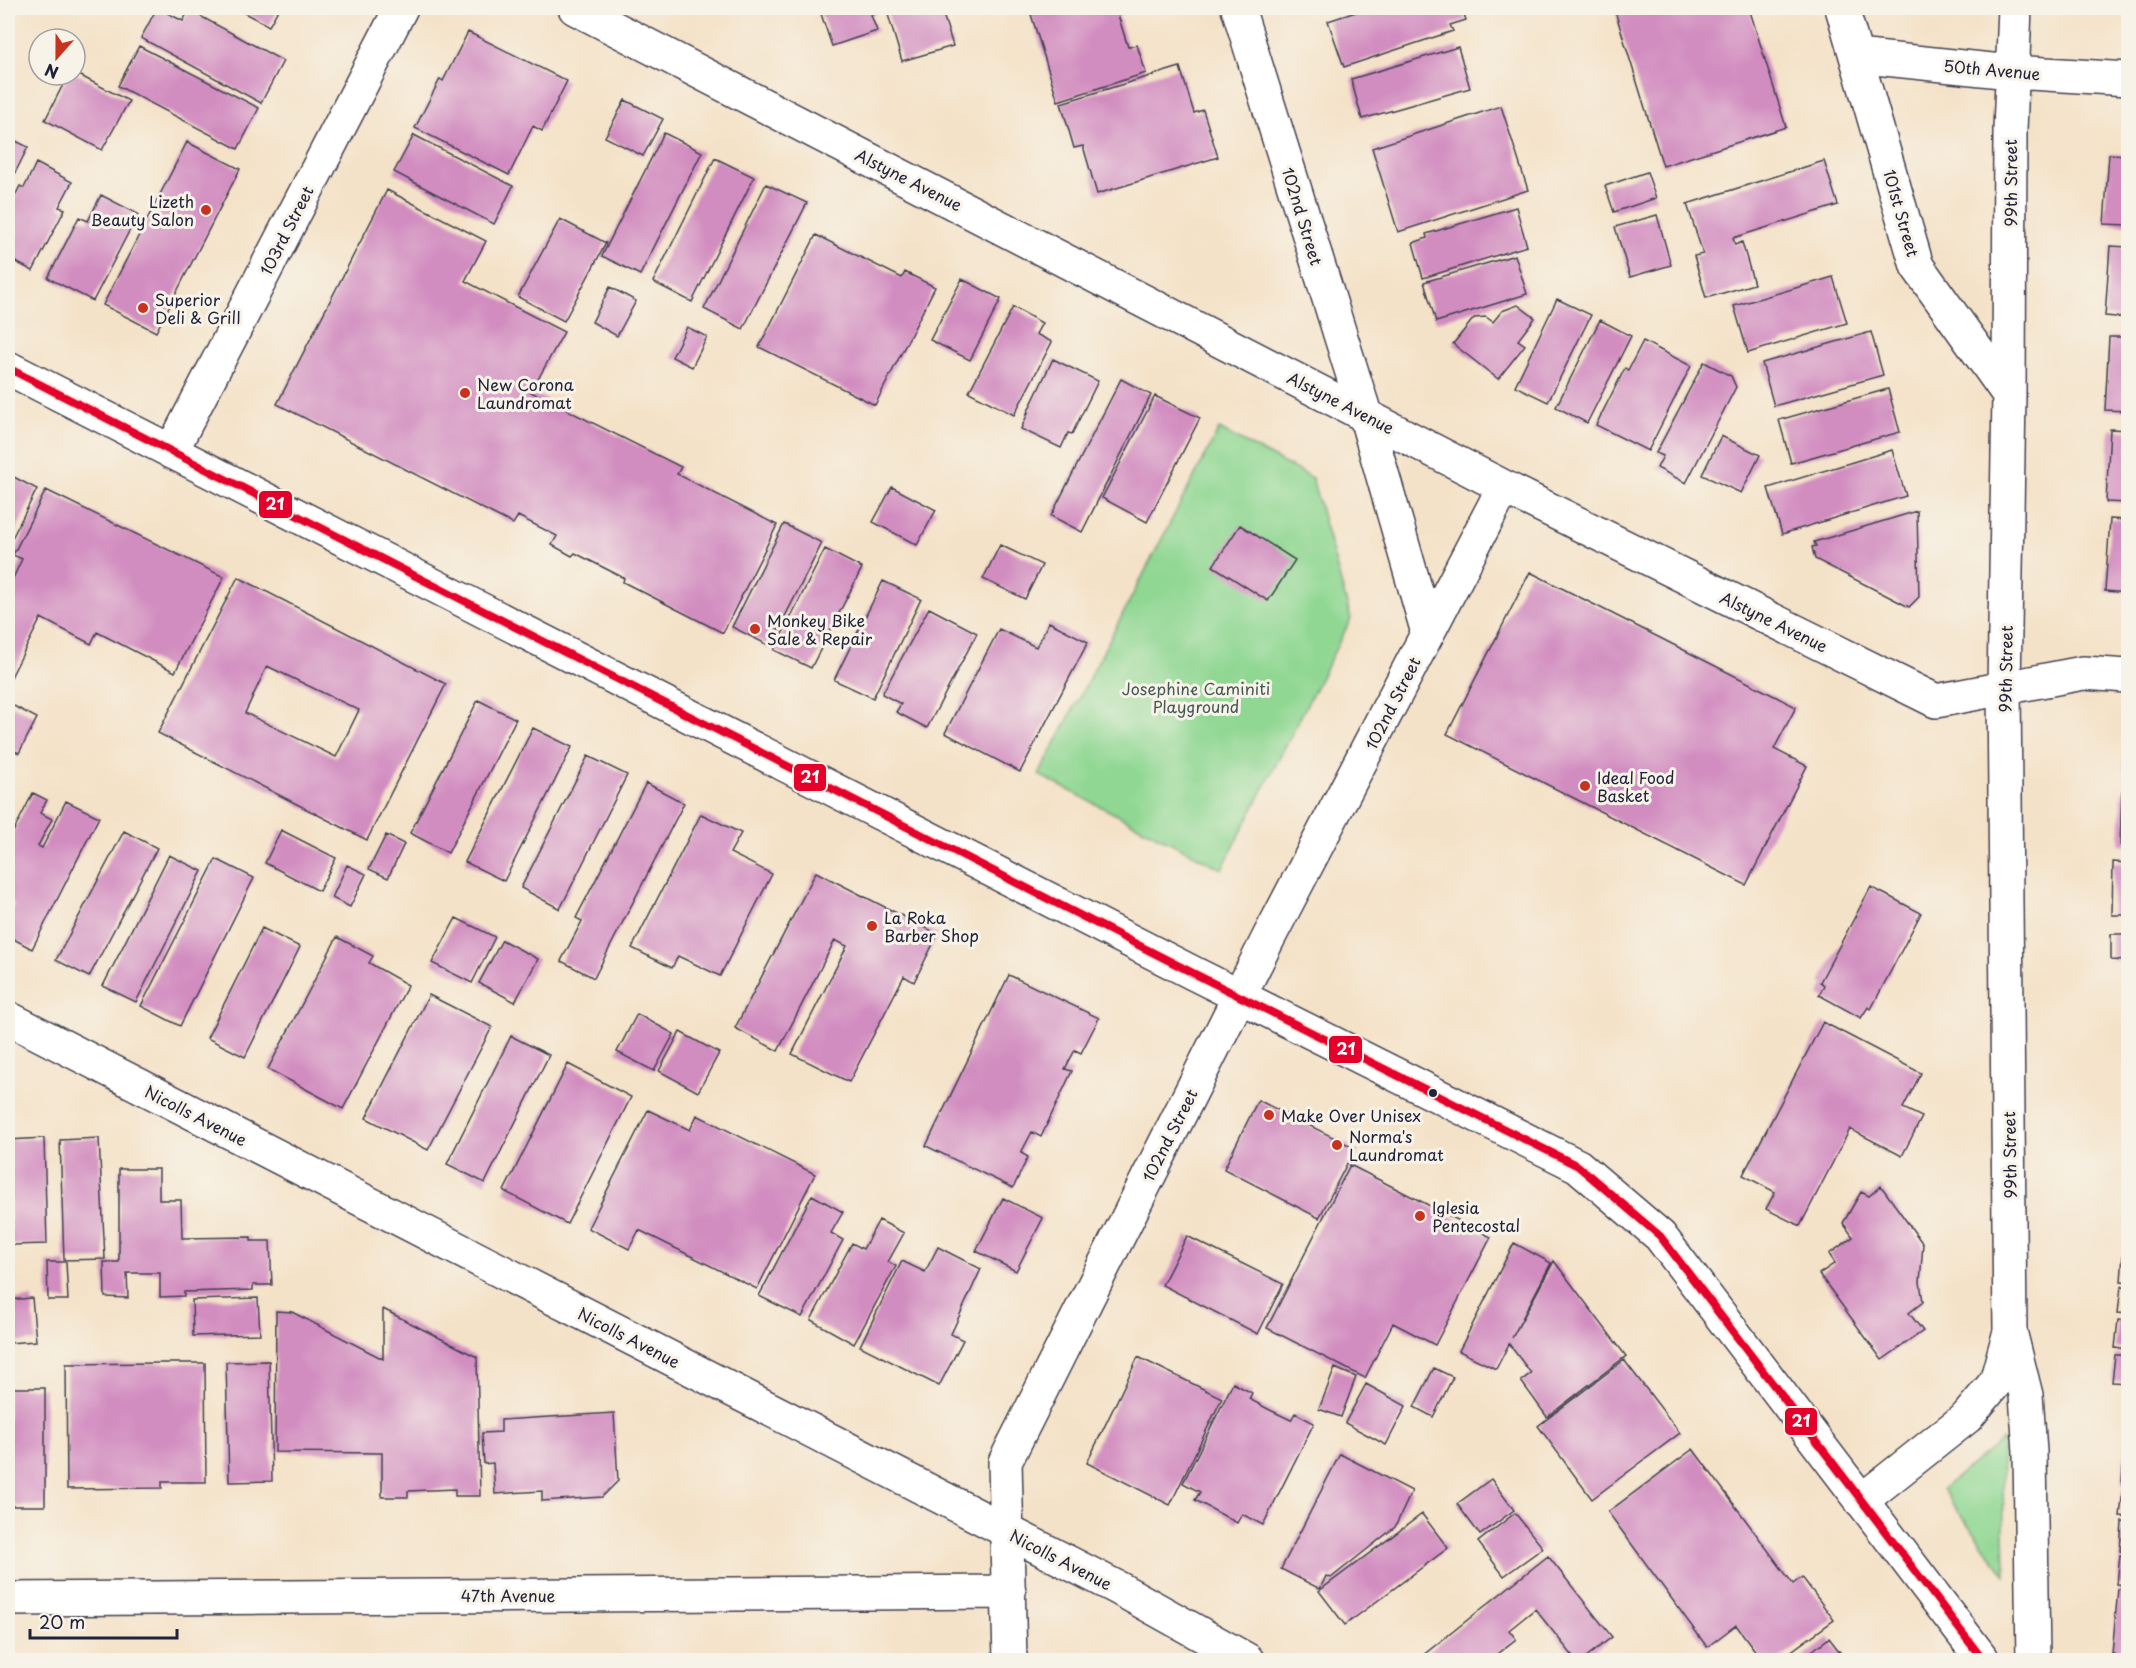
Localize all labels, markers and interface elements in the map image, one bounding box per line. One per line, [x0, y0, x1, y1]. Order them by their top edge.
north arrow [27, 27, 87, 87]
street label: 50th Avenue [1943, 53, 2042, 85]
text: N [41, 58, 61, 85]
street label: 99th Street [1998, 139, 2022, 227]
street label: Alstyne Avenue [851, 142, 967, 216]
street label: 102nd Street [1277, 164, 1329, 268]
street label: 101st Street [1878, 167, 1926, 260]
street label: 103rd Street [253, 181, 319, 279]
place label: Lizeth Beauty Salon [91, 189, 194, 231]
marker: Lizeth Beauty Salon [199, 203, 213, 217]
place label: Superior Deli & Grill [155, 287, 241, 329]
marker: Superior Deli & Grill [136, 301, 150, 315]
street label: Alstyne Avenue [1283, 365, 1399, 439]
place label: New Corona Laundromat [477, 372, 574, 414]
marker: New Corona Laundromat [458, 386, 472, 400]
line badge: 21 [258, 490, 293, 519]
text: 21 [266, 491, 285, 515]
street label: Alstyne Avenue [1716, 585, 1832, 658]
place label: Monkey Bike Sale & Repair [767, 608, 873, 650]
marker: Monkey Bike Sale & Repair [748, 622, 762, 636]
street label: 99th Street [1992, 625, 2018, 713]
street label: 102nd Street [1358, 652, 1426, 754]
park label: Josephine Caminiti Playground [1122, 676, 1270, 718]
line badge: 21 [793, 763, 827, 792]
text: 21 [801, 764, 820, 788]
place label: Ideal Food Basket [1597, 765, 1674, 807]
marker: Ideal Food Basket [1578, 779, 1592, 793]
place label: La Roka Barber Shop [884, 905, 979, 947]
marker: La Roka Barber Shop [865, 919, 879, 933]
line badge: 21 [1328, 1035, 1363, 1064]
text: 21 [1337, 1036, 1356, 1060]
street label: Nicolls Avenue [141, 1079, 252, 1151]
street label: 102nd Street [1135, 1084, 1203, 1186]
unlabelled marker [1427, 1087, 1439, 1099]
place label: Make Over Unisex [1281, 1103, 1421, 1127]
marker: Make Over Unisex [1262, 1108, 1276, 1122]
street label: 99th Street [1996, 1111, 2022, 1199]
place label: Norma's Laundromat [1349, 1124, 1444, 1166]
marker: Norma's Laundromat [1330, 1138, 1344, 1152]
place label: Iglesia Pentecostal [1432, 1195, 1520, 1237]
marker: Iglesia Pentecostal [1413, 1209, 1427, 1223]
street label: Nicolls Avenue [574, 1301, 685, 1373]
line badge: 21 [1784, 1407, 1818, 1436]
text: 21 [1792, 1408, 1811, 1432]
street label: Nicolls Avenue [1006, 1523, 1117, 1595]
street label: 47th Avenue [461, 1583, 556, 1607]
scale bar [30, 1602, 177, 1640]
text: 20 m [39, 1608, 85, 1635]

